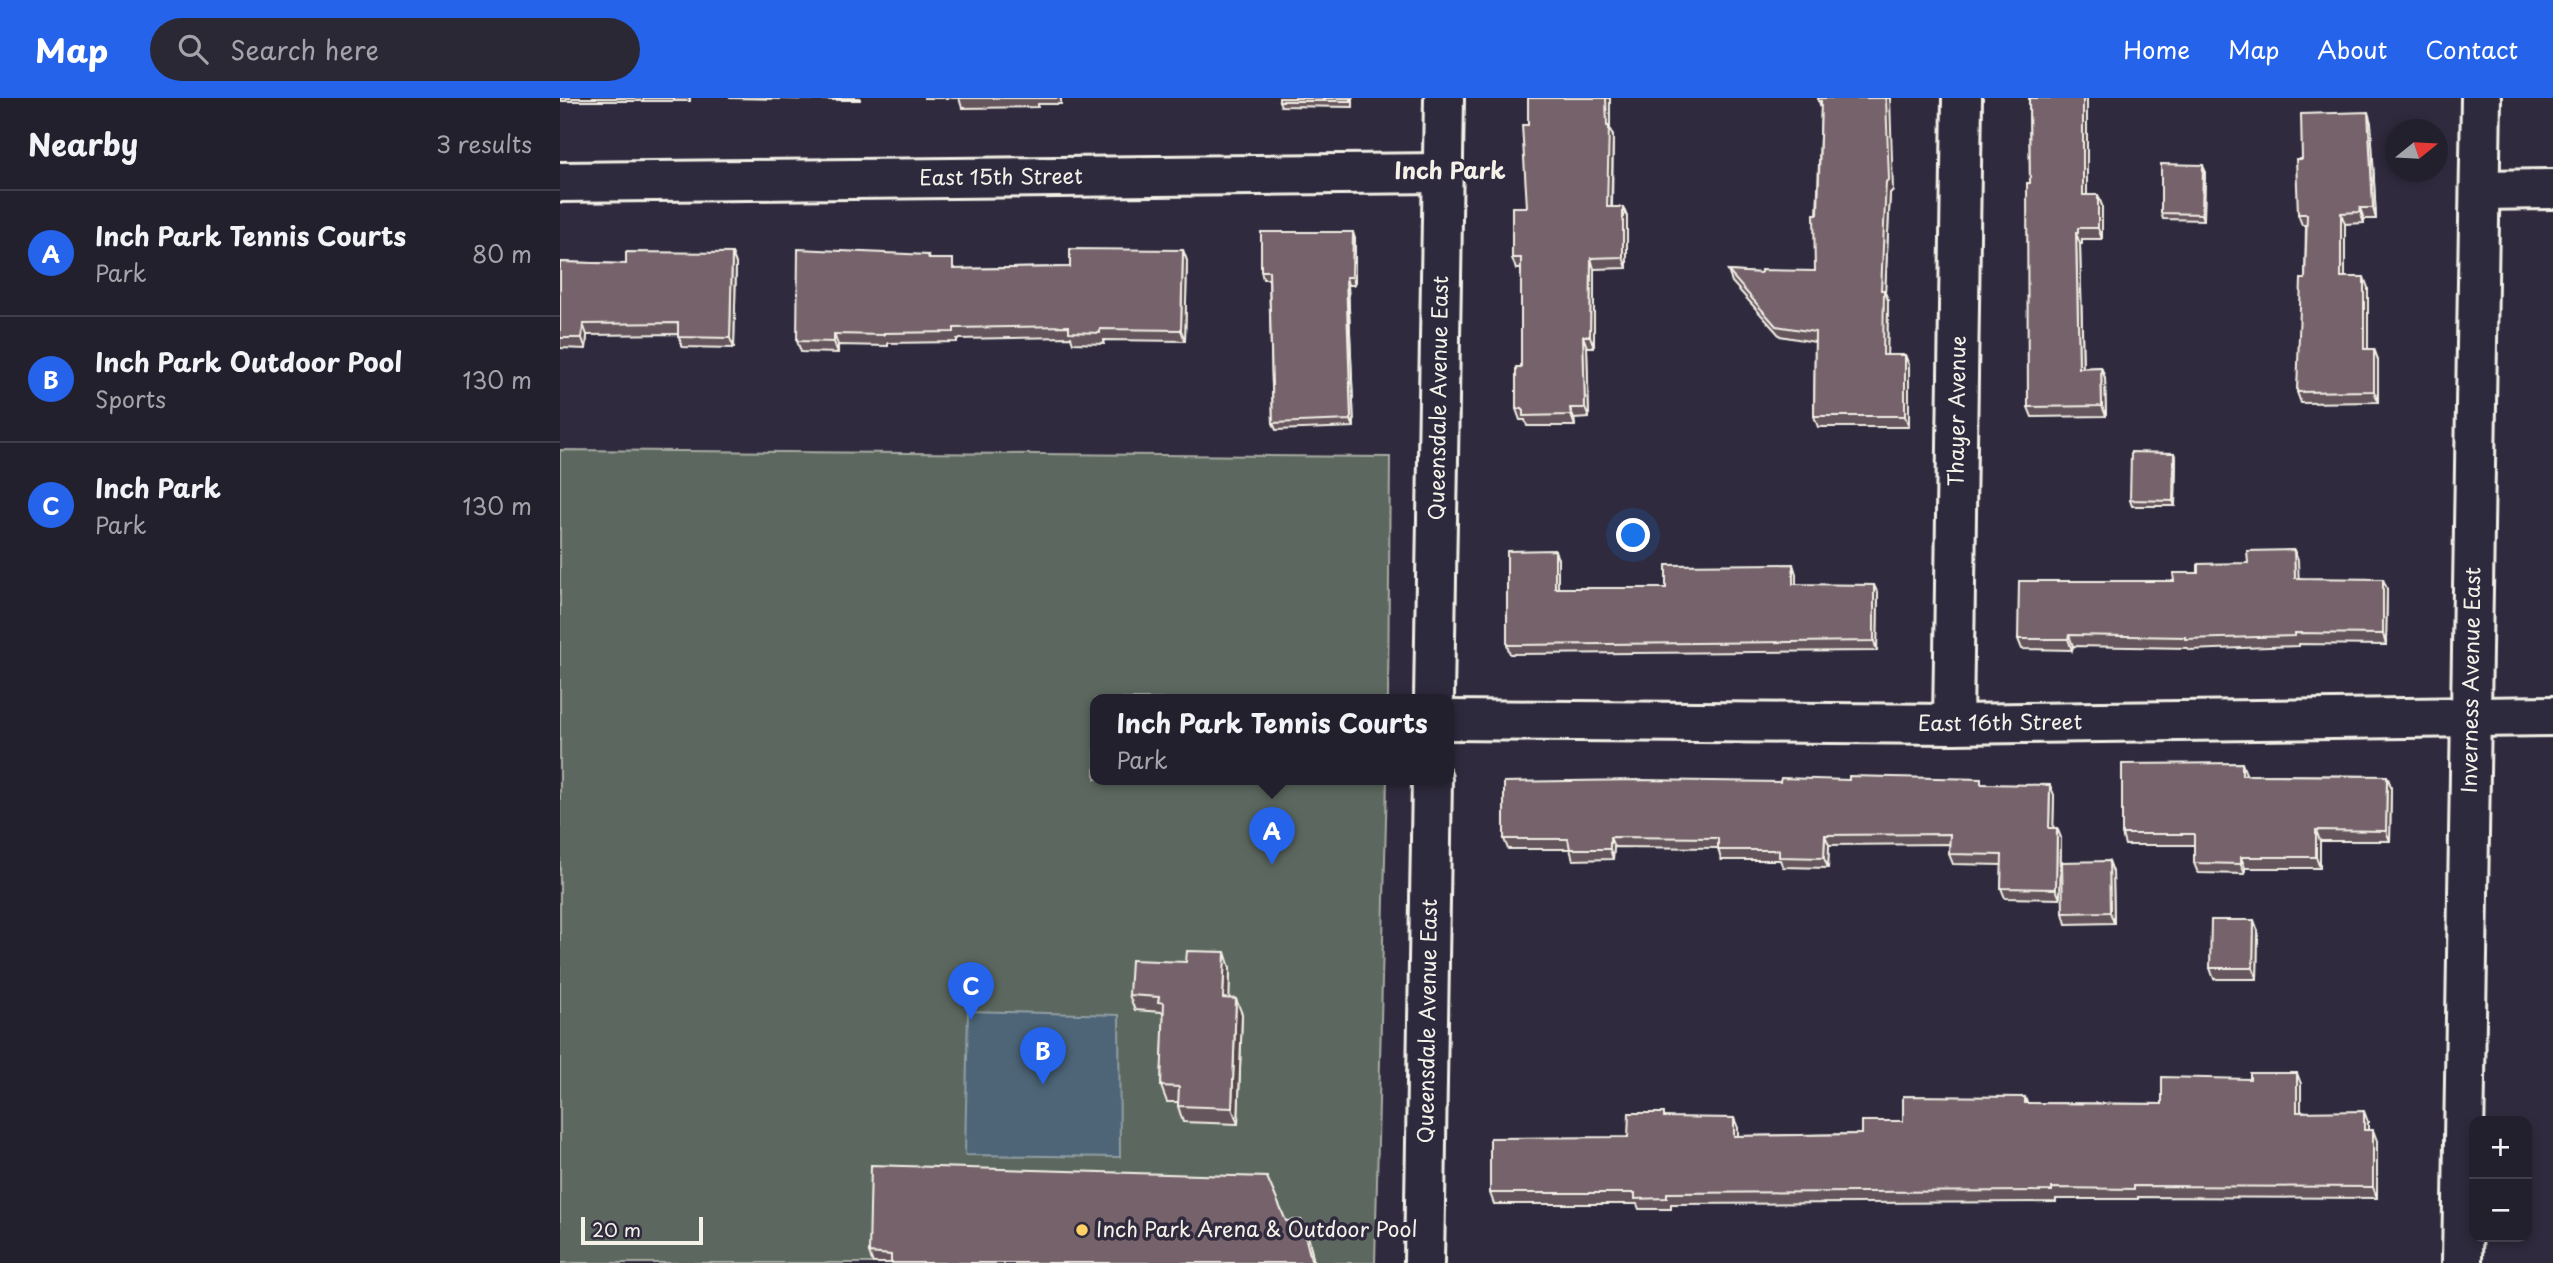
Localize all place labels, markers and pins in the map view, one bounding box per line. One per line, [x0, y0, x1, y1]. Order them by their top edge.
pin: A [1249, 807, 1295, 865]
pin: C [948, 962, 994, 1020]
pin: B [1020, 1027, 1066, 1085]
place label: Inch Park Arena & Outdoor Pool [1096, 1212, 1417, 1244]
marker: Inch Park Arena & Outdoor Pool [1074, 1222, 1090, 1238]

